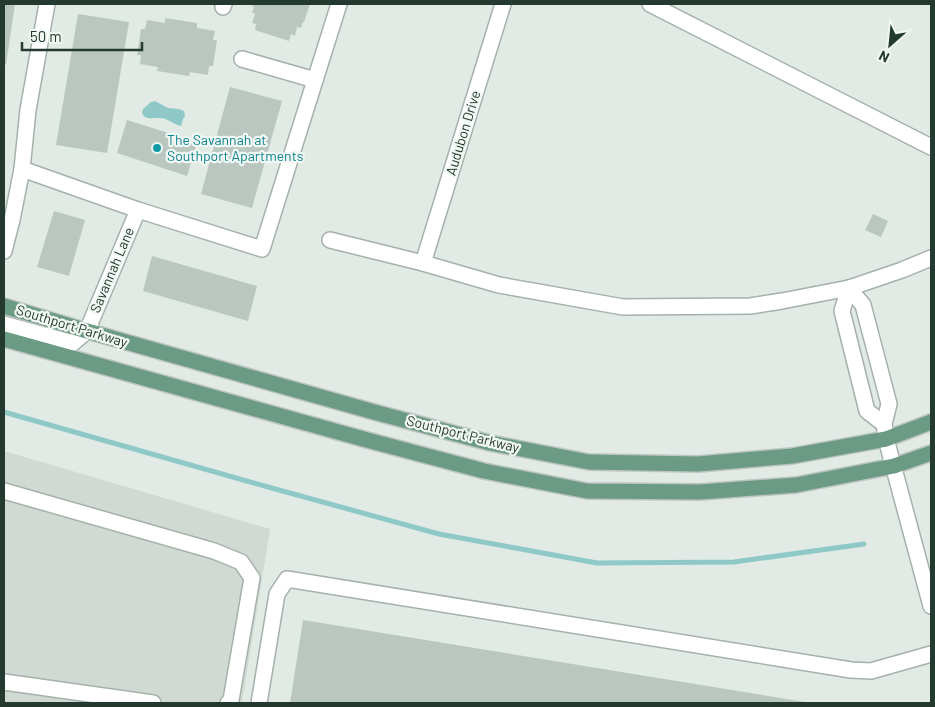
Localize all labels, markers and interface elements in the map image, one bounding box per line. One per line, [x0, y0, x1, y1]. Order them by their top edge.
scale bar [22, 20, 142, 52]
north arrow [865, 20, 915, 70]
text: 50 m [30, 27, 62, 45]
text: N [876, 47, 892, 67]
street label: Audubon Drive [442, 88, 483, 177]
place label: The Savannah at Southport Apartments [167, 131, 304, 164]
marker: The Savannah at Southport Apartments [151, 142, 163, 154]
street label: Savannah Lane [86, 224, 137, 315]
street label: Southport Parkway [14, 301, 130, 351]
street label: Southport Parkway [405, 411, 522, 456]

